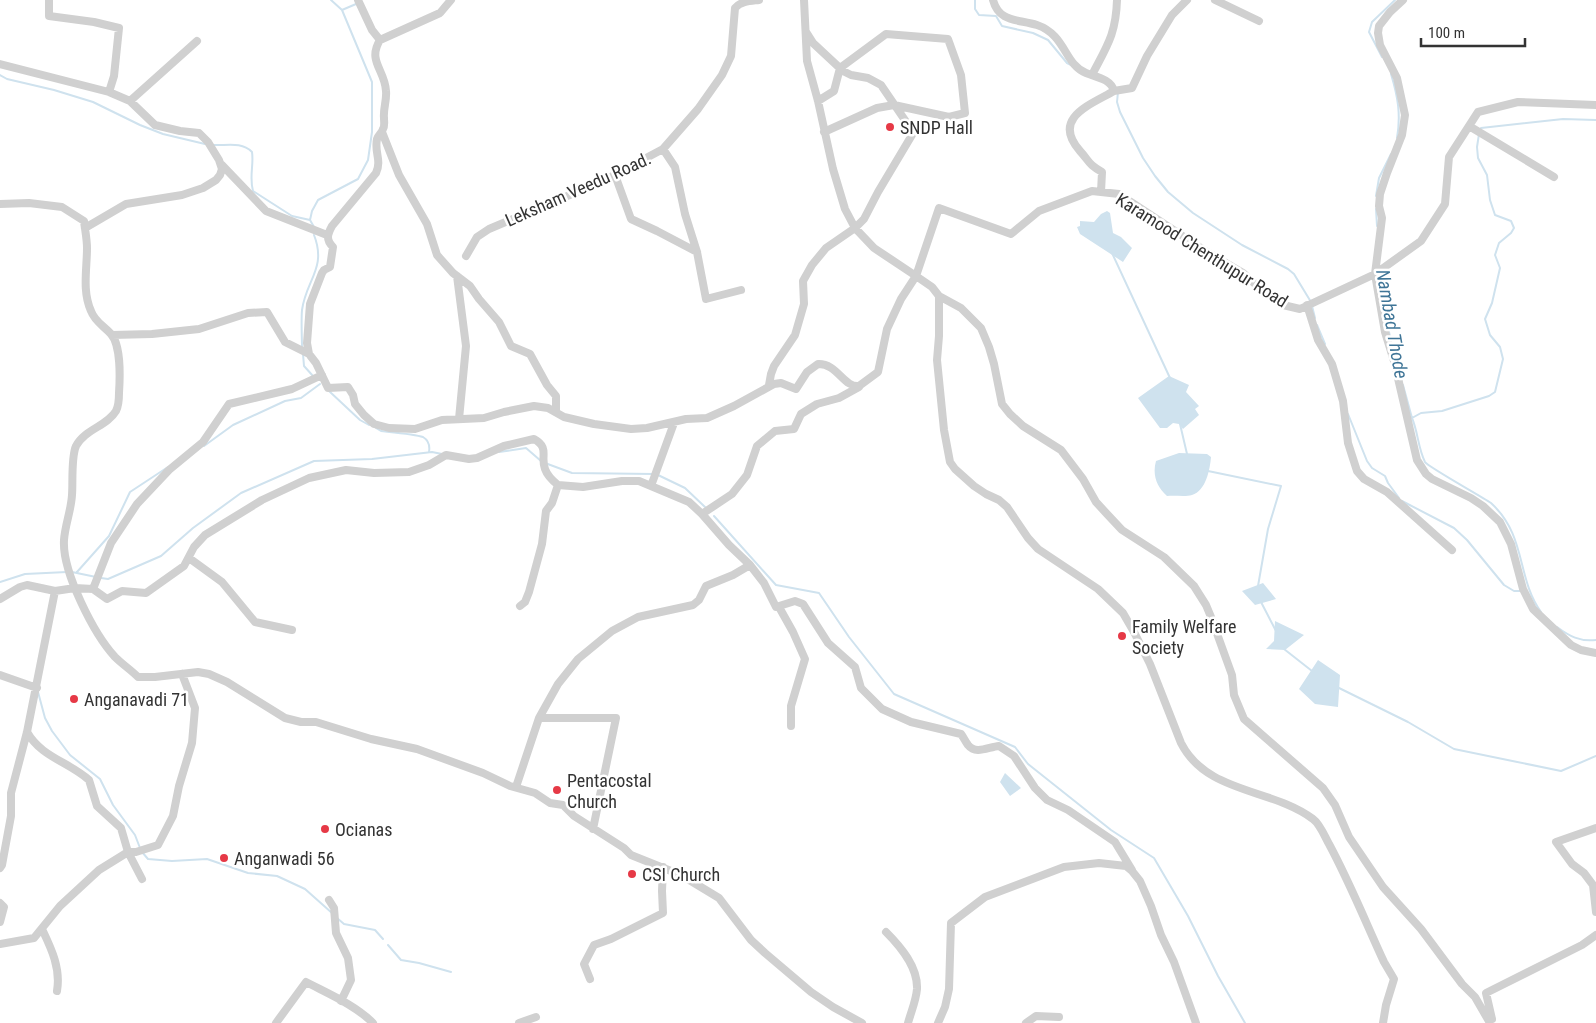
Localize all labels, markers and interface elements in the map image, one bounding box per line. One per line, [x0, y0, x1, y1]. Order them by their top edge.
scale bar [1421, 15, 1525, 47]
text: 100 m [1428, 24, 1465, 42]
place label: SNDP Hall [900, 117, 973, 138]
marker: SNDP Hall [884, 121, 896, 133]
street label: Leksham Veedu Road. [502, 147, 654, 231]
street label: Karamood Chenthupur Road [1112, 188, 1292, 312]
water label: Nambad Thode [1371, 268, 1413, 380]
place label: Family Welfare Society [1132, 616, 1237, 658]
marker: Family Welfare Society [1116, 630, 1128, 642]
place label: Anganavadi 71 [84, 689, 189, 710]
marker: Anganavadi 71 [68, 693, 80, 705]
place label: Pentacostal Church [567, 770, 652, 812]
marker: Pentacostal Church [551, 784, 563, 796]
place label: Ocianas [335, 819, 392, 840]
marker: Ocianas [319, 823, 331, 835]
place label: Anganwadi 56 [234, 848, 335, 869]
marker: Anganwadi 56 [218, 852, 230, 864]
place label: CSI Church [642, 864, 720, 885]
marker: CSI Church [626, 868, 638, 880]

